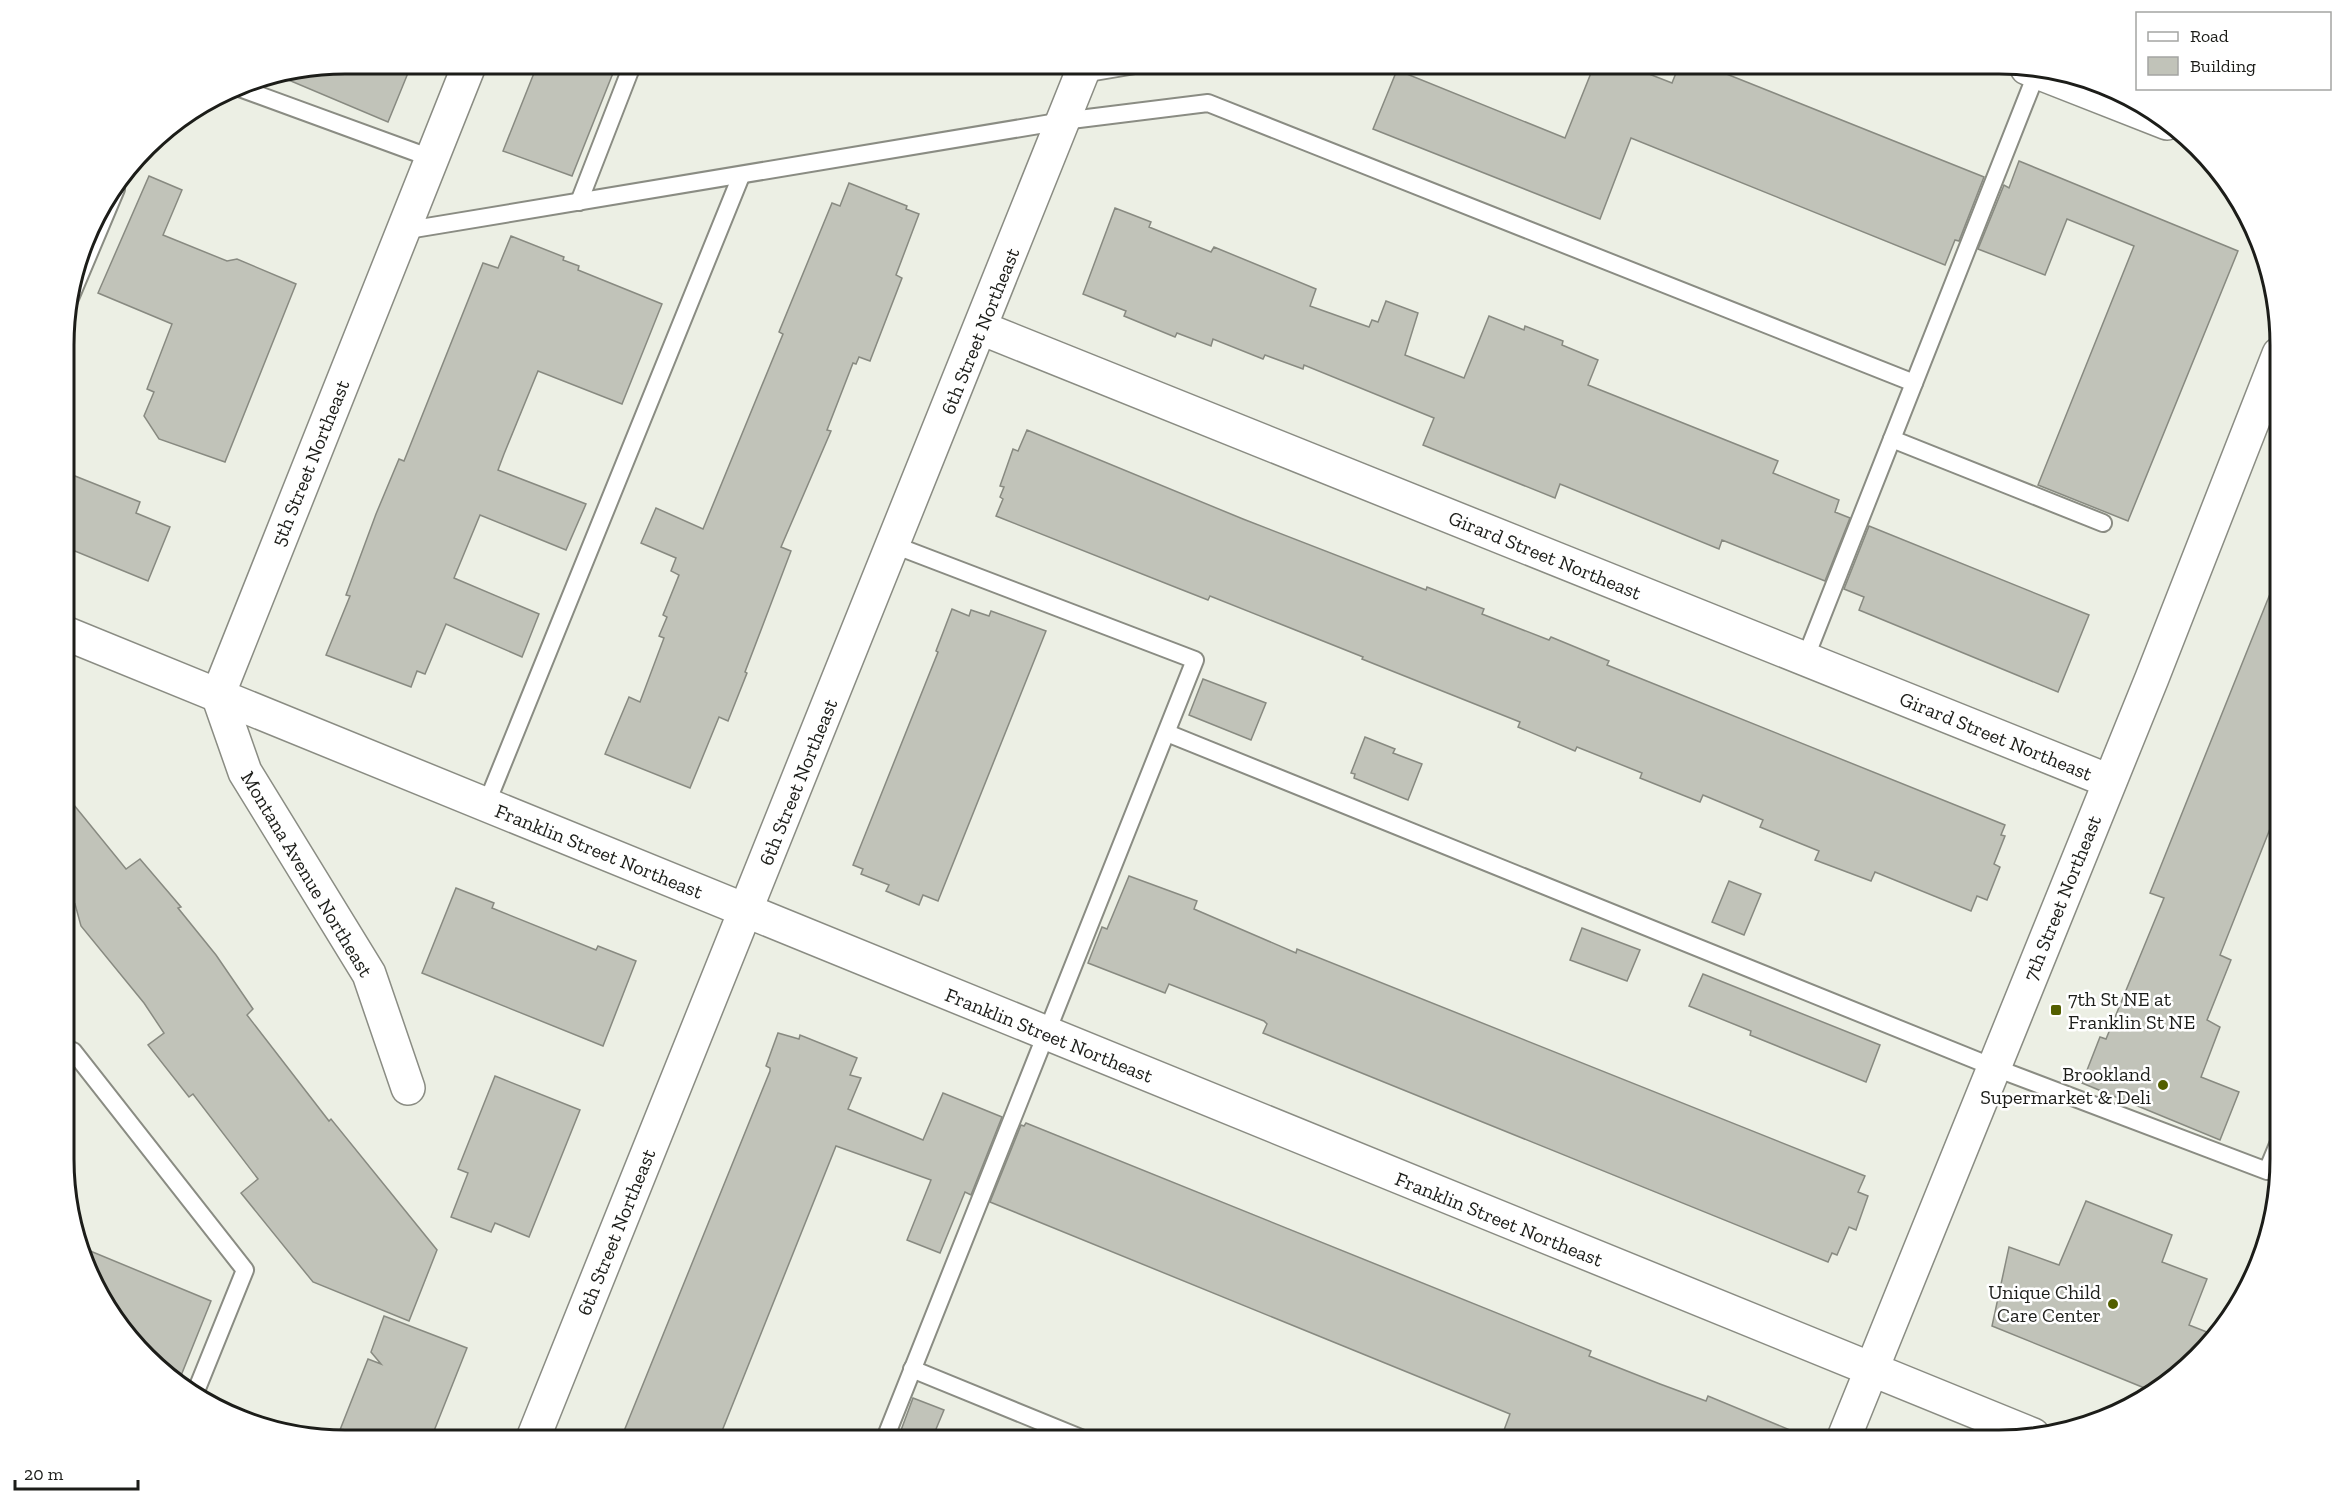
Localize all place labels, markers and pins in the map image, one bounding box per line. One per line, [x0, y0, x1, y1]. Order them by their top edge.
place label: 7th St NE at Franklin St NE [2068, 987, 2195, 1034]
marker: 7th St NE at Franklin St NE [2049, 1003, 2063, 1017]
place label: Brookland Supermarket & Deli [1980, 1062, 2151, 1109]
marker: Brookland Supermarket & Deli [2156, 1078, 2170, 1092]
place label: Unique Child Care Center [1988, 1280, 2101, 1327]
marker: Unique Child Care Center [2106, 1297, 2120, 1311]

